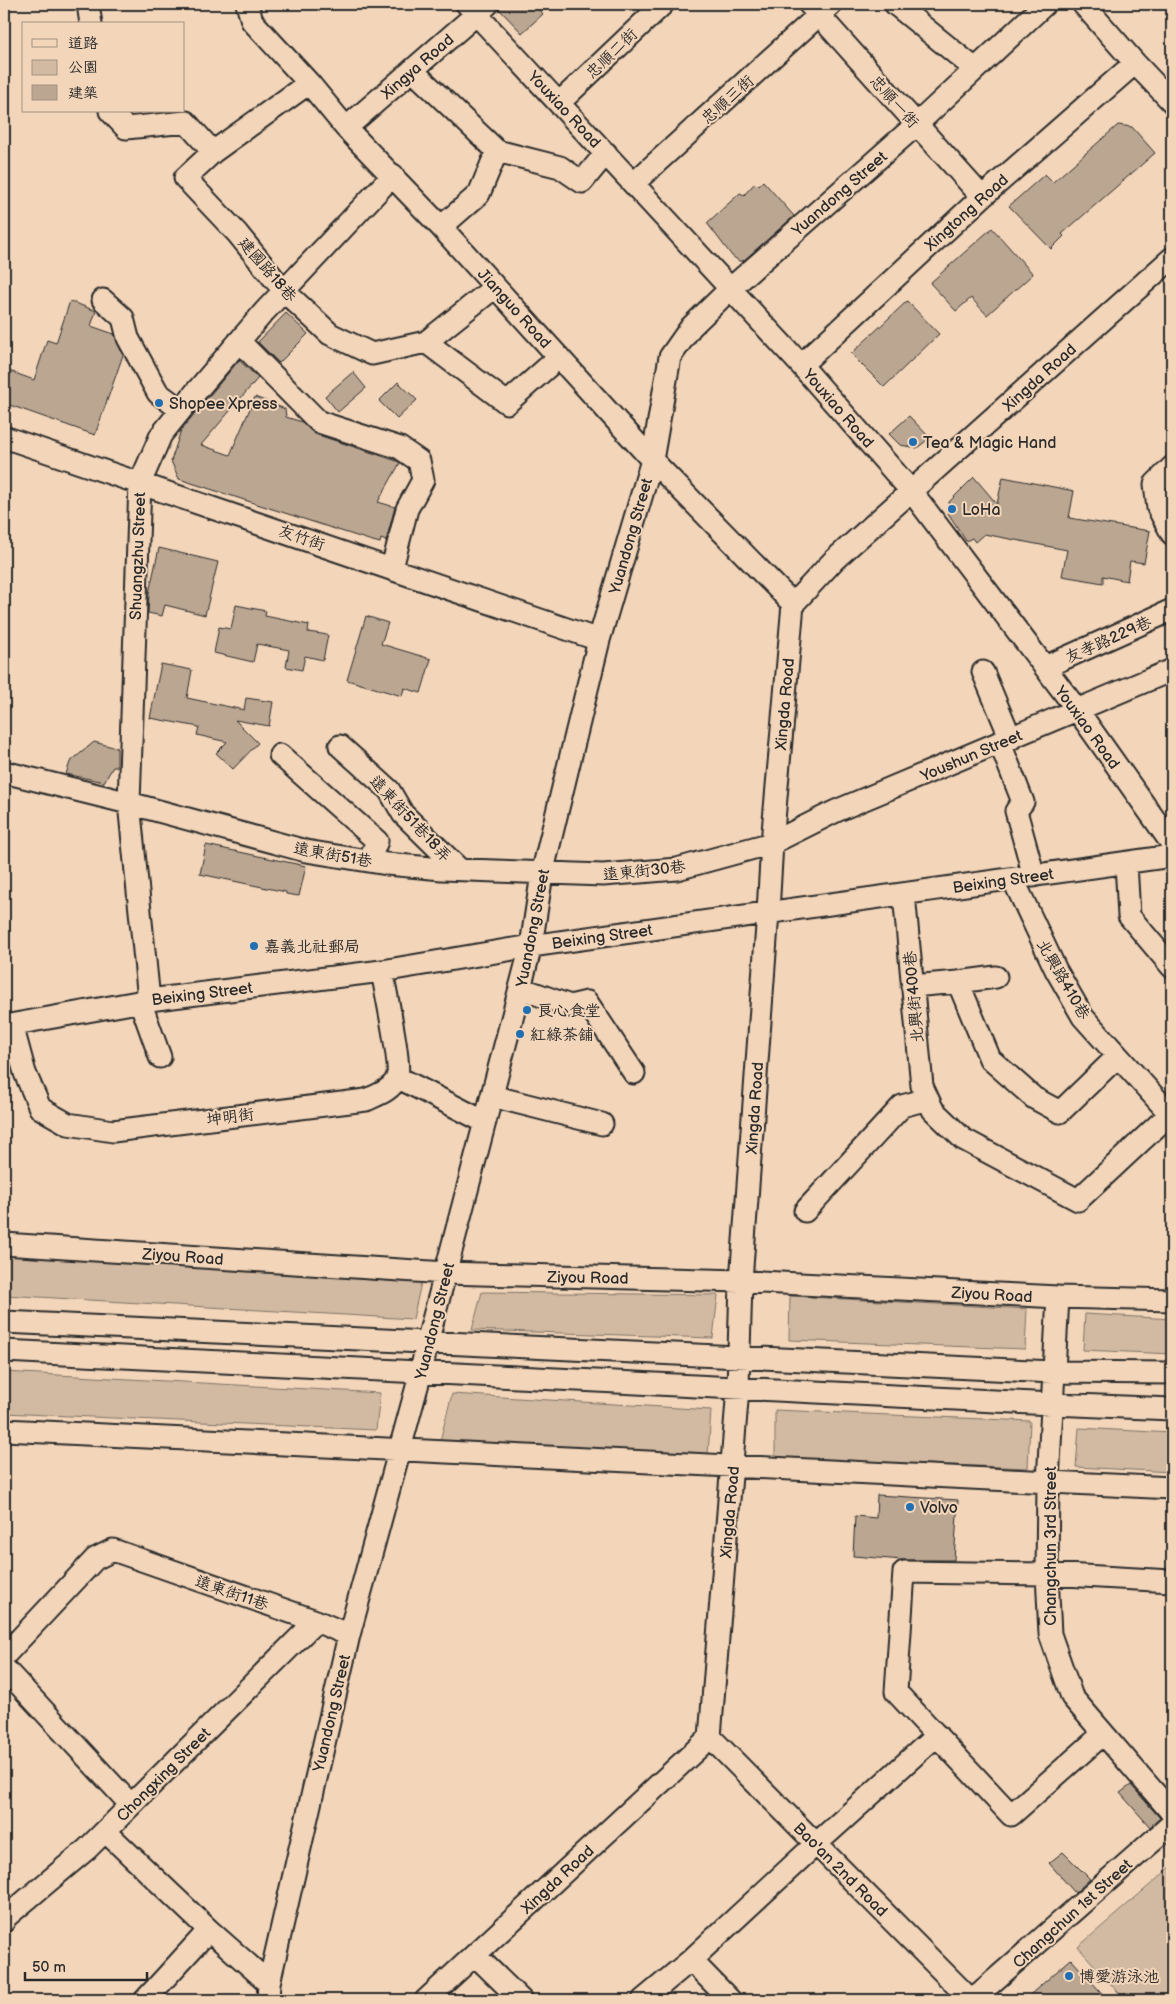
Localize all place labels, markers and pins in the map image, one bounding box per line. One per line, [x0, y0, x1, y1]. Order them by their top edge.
place label: Shopee Xpress [169, 395, 277, 414]
marker: Shopee Xpress [153, 397, 165, 409]
place label: Tea & Magic Hand [923, 434, 1056, 453]
marker: Tea & Magic Hand [907, 436, 919, 448]
place label: LoHa [962, 501, 1001, 520]
marker: LoHa [946, 503, 958, 515]
place label: 嘉義北社郵局 [264, 938, 360, 957]
marker: 嘉義北社郵局 [248, 940, 260, 952]
place label: 良心食堂 [537, 1002, 601, 1021]
marker: 良心食堂 [521, 1004, 533, 1016]
place label: 紅綠茶舖 [530, 1026, 594, 1045]
marker: 紅綠茶舖 [514, 1028, 526, 1040]
place label: Volvo [920, 1499, 958, 1518]
marker: Volvo [904, 1501, 916, 1513]
place label: 博愛游泳池 [1079, 1968, 1159, 1987]
marker: 博愛游泳池 [1063, 1970, 1075, 1982]

